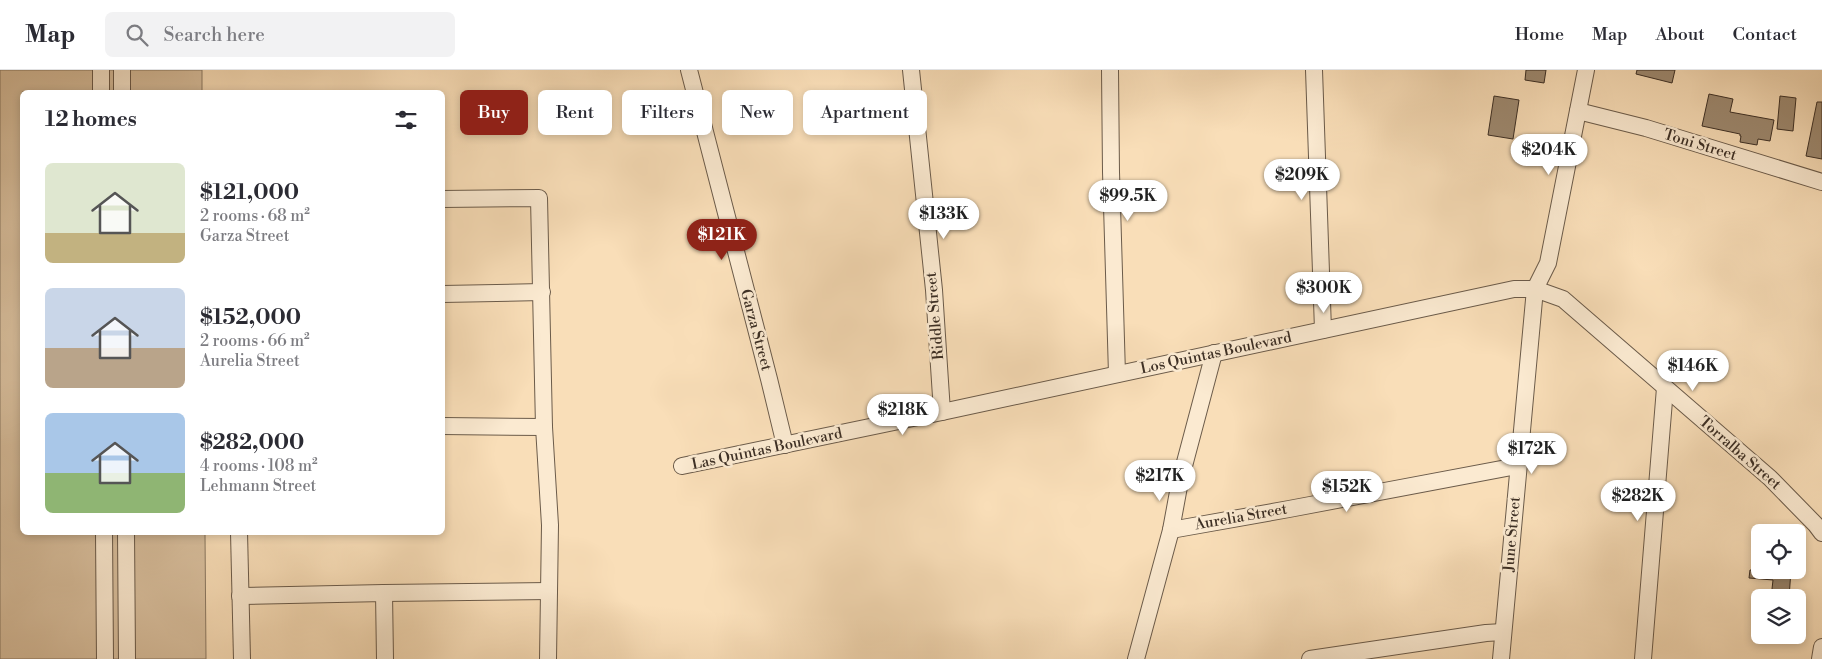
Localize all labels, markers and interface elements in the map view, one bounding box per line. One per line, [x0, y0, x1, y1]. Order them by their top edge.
search box [105, 12, 455, 57]
text: Map [25, 20, 75, 50]
icon: search [123, 21, 151, 49]
text: Search here [163, 23, 265, 47]
text: Home [1515, 23, 1564, 46]
text: Map [1592, 23, 1628, 46]
text: About [1656, 23, 1705, 46]
text: Contact [1733, 23, 1797, 46]
chip: Buy [460, 90, 528, 135]
chip: Rent [538, 90, 612, 135]
chip: Filters [622, 90, 712, 135]
chip: New [722, 90, 793, 135]
chip: Apartment [803, 90, 927, 135]
icon: filters [392, 106, 420, 134]
text: 12 homes [45, 107, 137, 133]
street label: Toni Street [1661, 125, 1739, 165]
pin: $204K [1514, 134, 1584, 176]
text: $204K [1522, 140, 1576, 160]
pin: $209K [1267, 158, 1337, 201]
text: $209K [1275, 165, 1329, 185]
text: $121,000 [200, 180, 299, 206]
pin: $99.5K [1087, 180, 1169, 222]
icon: home [85, 183, 145, 243]
text: $99.5K [1100, 186, 1156, 206]
pin: $133K [909, 198, 979, 240]
text: $133K [919, 204, 969, 224]
text: 2 rooms · 68 m² [200, 206, 310, 226]
pin: $121K [687, 218, 757, 261]
text: $121K [698, 225, 746, 245]
text: Garza Street [200, 226, 289, 246]
street label: Riddle Street [922, 271, 948, 361]
pin: $300K [1289, 272, 1359, 314]
text: $300K [1296, 278, 1352, 298]
street label: Garza Street [736, 287, 776, 374]
text: $152,000 [200, 305, 301, 331]
icon: home [85, 308, 145, 368]
street label: Los Quintas Boulevard [1139, 328, 1294, 378]
text: 2 rooms · 66 m² [200, 331, 310, 351]
pin: $146K [1658, 350, 1728, 392]
text: Aurelia Street [200, 351, 300, 371]
text: $146K [1668, 356, 1718, 376]
pin: $218K [868, 394, 938, 436]
text: $218K [878, 400, 928, 420]
street label: Torralba Street [1695, 412, 1786, 494]
street label: Las Quintas Boulevard [690, 424, 845, 474]
text: $282,000 [200, 430, 304, 456]
pin: $172K [1497, 432, 1567, 475]
icon: home [85, 433, 145, 493]
text: $172K [1508, 439, 1556, 459]
text: 4 rooms · 108 m² [200, 456, 318, 476]
pin: $217K [1125, 460, 1195, 502]
text: $217K [1136, 466, 1184, 486]
pin: $152K [1312, 470, 1382, 513]
text: Lehmann Street [200, 476, 316, 496]
text: $152K [1322, 477, 1372, 497]
pin: $282K [1603, 480, 1673, 522]
text: $282K [1612, 486, 1664, 506]
street label: June Street [1499, 495, 1525, 573]
street label: Aurelia Street [1192, 499, 1289, 535]
map controls [1751, 524, 1806, 644]
button: locate [1751, 524, 1806, 579]
button: layers [1751, 589, 1806, 644]

